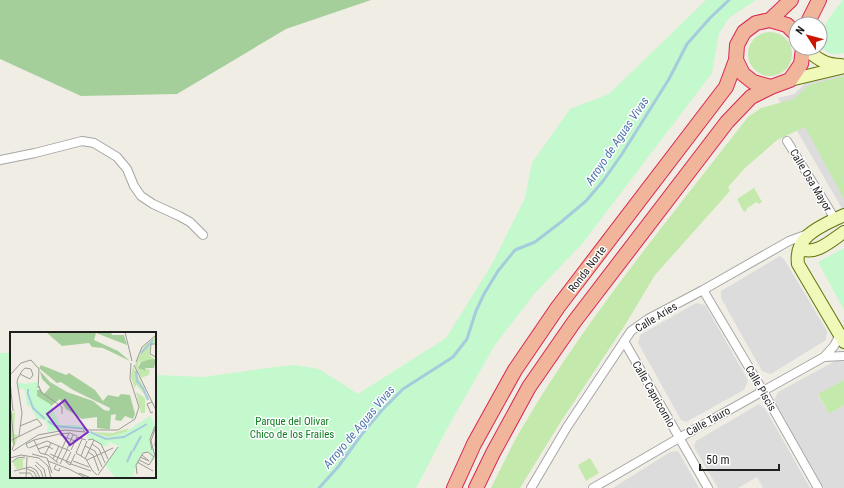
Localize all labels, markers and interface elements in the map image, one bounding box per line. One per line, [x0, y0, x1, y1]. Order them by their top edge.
north arrow [788, 16, 828, 56]
text: N [793, 24, 808, 37]
water label: Arroyo de Aguas Vivas [582, 94, 652, 189]
street label: Calle Osa Mayor [787, 147, 835, 214]
street label: Ronda Norte [566, 244, 609, 295]
street label: Calle Aries [633, 300, 680, 335]
inset map [10, 332, 156, 478]
street label: Calle Capricornio [629, 359, 678, 430]
street label: Calle Piscis [742, 363, 779, 413]
water label: Arroyo de Aguas Vivas [320, 383, 398, 472]
street label: Calle Tauro [684, 404, 733, 439]
park label: Parque del Olivar Chico de los Frailes [250, 415, 334, 441]
scale bar [700, 446, 779, 472]
text: 50 m [706, 453, 730, 467]

